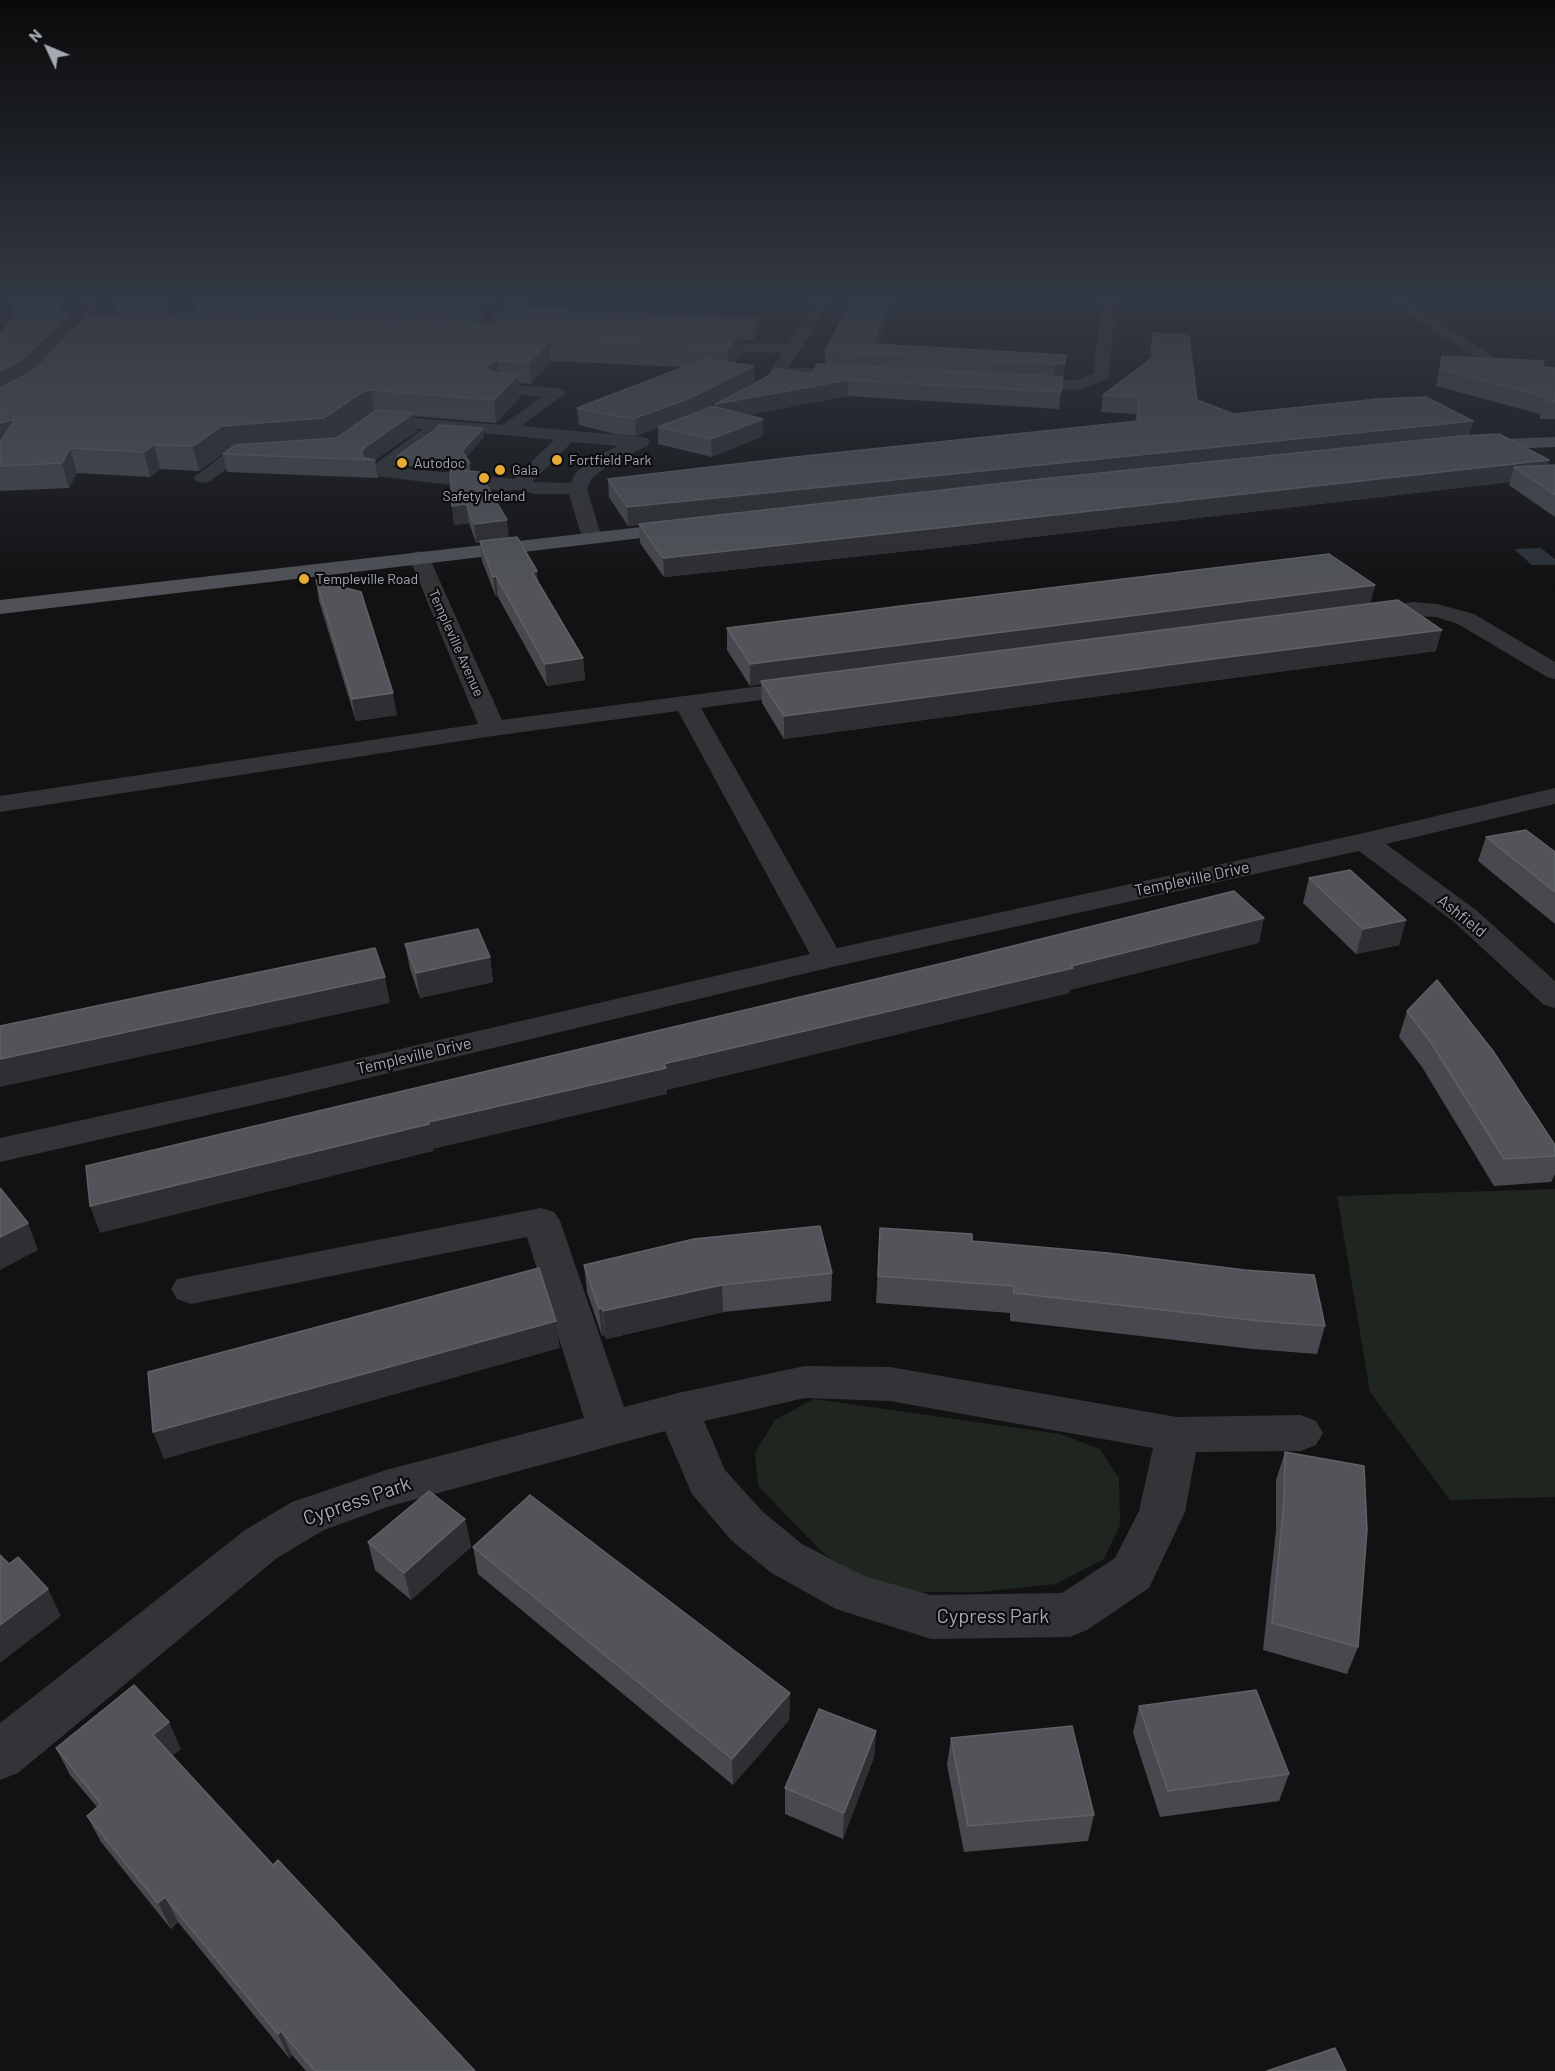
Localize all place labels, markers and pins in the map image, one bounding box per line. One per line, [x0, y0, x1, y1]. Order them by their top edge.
place label: Fortfield Park [569, 452, 652, 468]
marker: Fortfield Park [550, 453, 564, 467]
place label: Autodoc [414, 455, 465, 471]
marker: Autodoc [395, 456, 409, 470]
place label: Gala [512, 462, 538, 478]
marker: Gala [493, 463, 507, 477]
marker: Safety Ireland [477, 471, 491, 485]
place label: Safety Ireland [443, 488, 525, 504]
place label: Templeville Road [316, 571, 418, 587]
marker: Templeville Road [297, 572, 311, 586]

